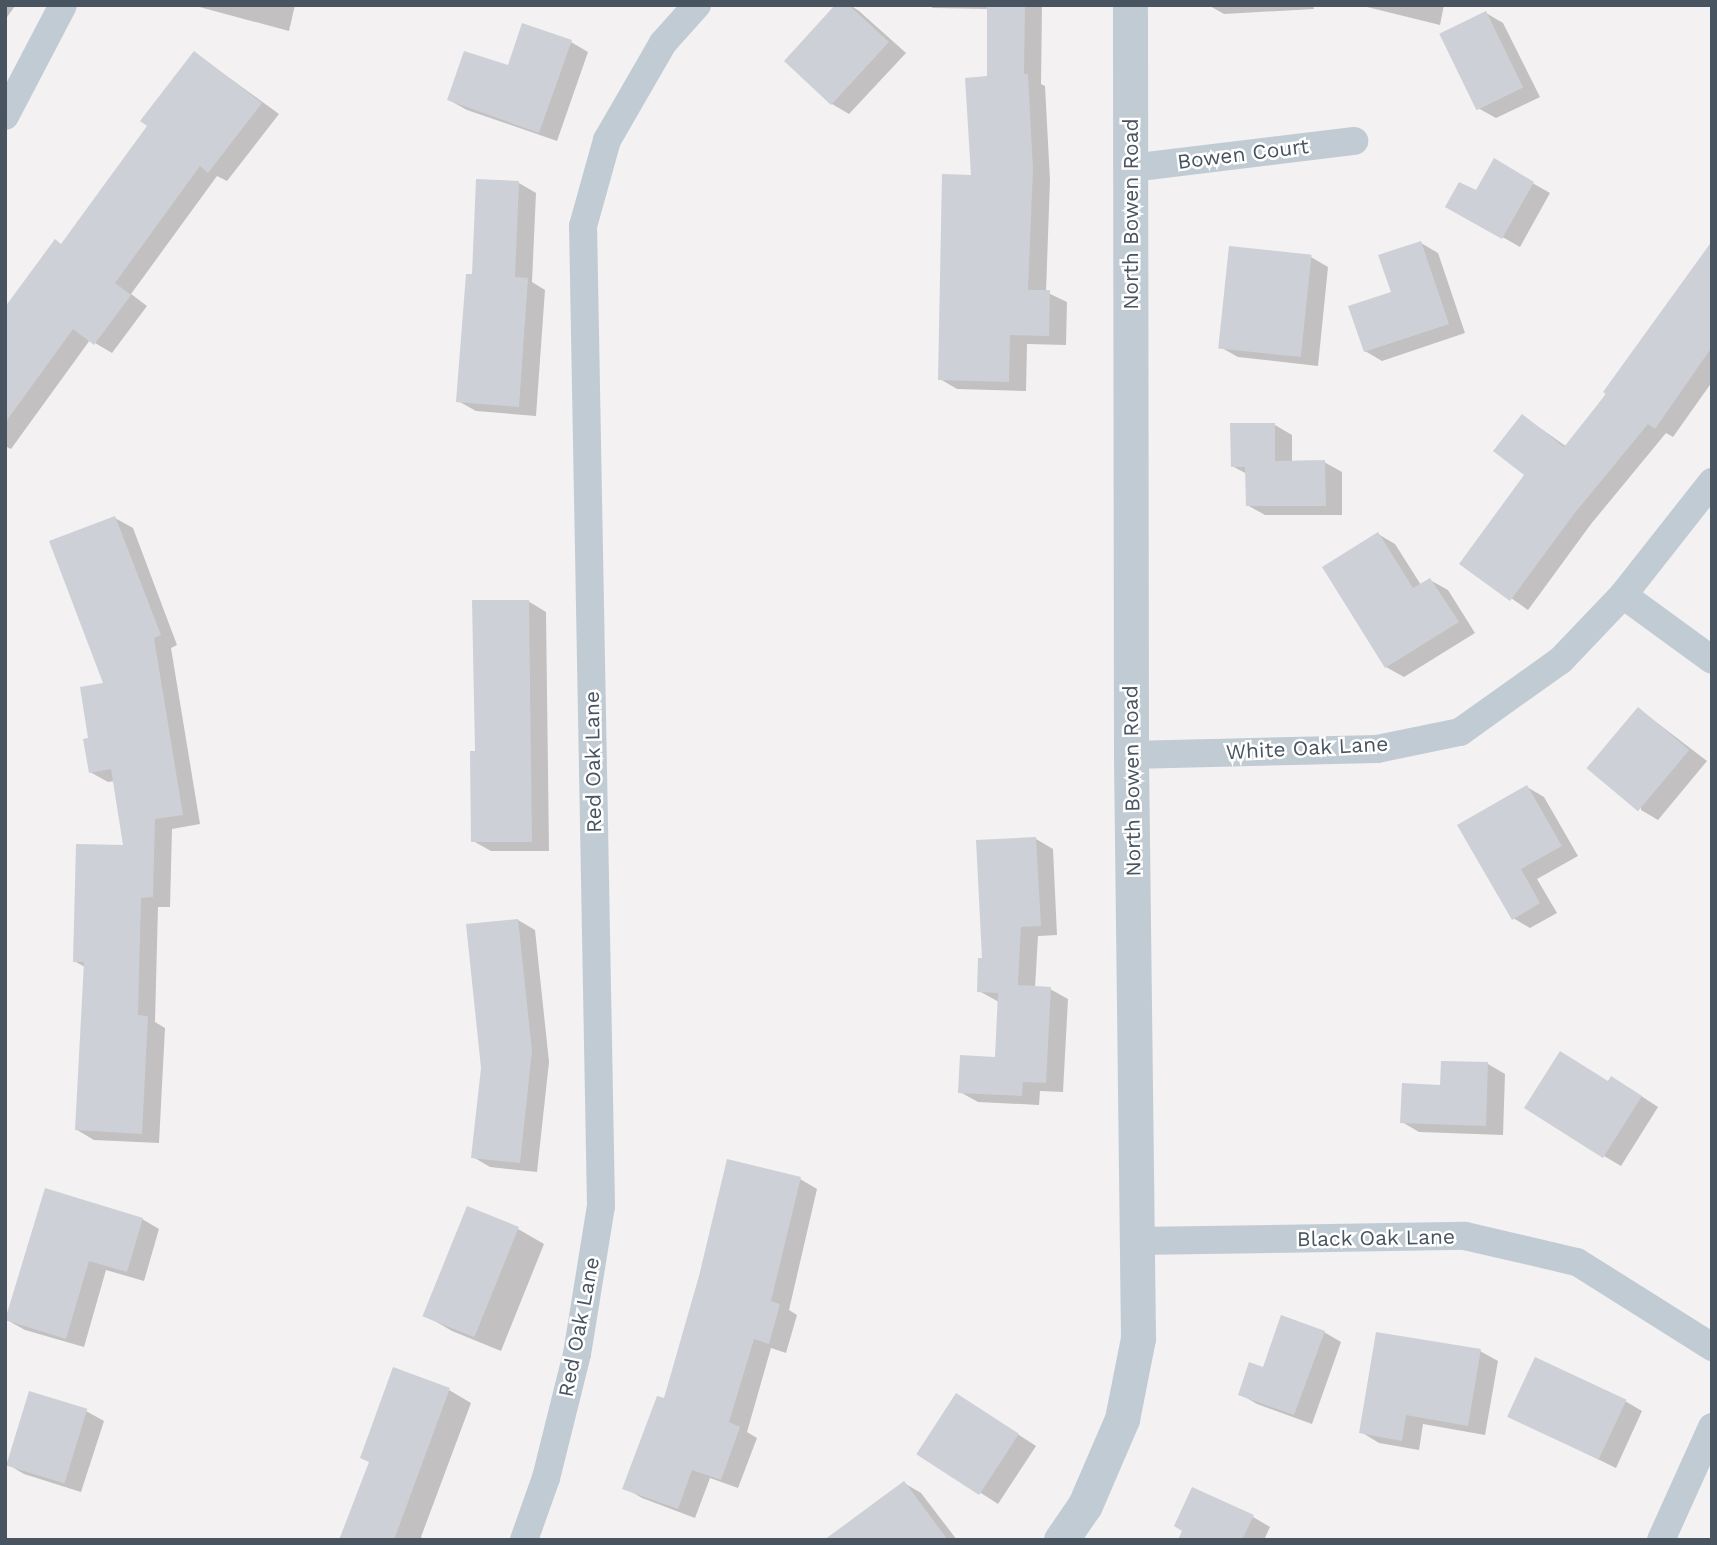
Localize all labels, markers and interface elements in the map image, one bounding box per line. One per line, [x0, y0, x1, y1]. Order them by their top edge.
street label: North Bowen Road [1118, 118, 1144, 310]
street label: Bowen Court [1176, 133, 1310, 175]
street label: North Bowen Road [1118, 685, 1146, 877]
street label: Red Oak Lane [579, 691, 607, 833]
street label: White Oak Lane [1225, 731, 1389, 765]
street label: Black Oak Lane [1296, 1224, 1456, 1252]
street label: Red Oak Lane [553, 1255, 605, 1399]

